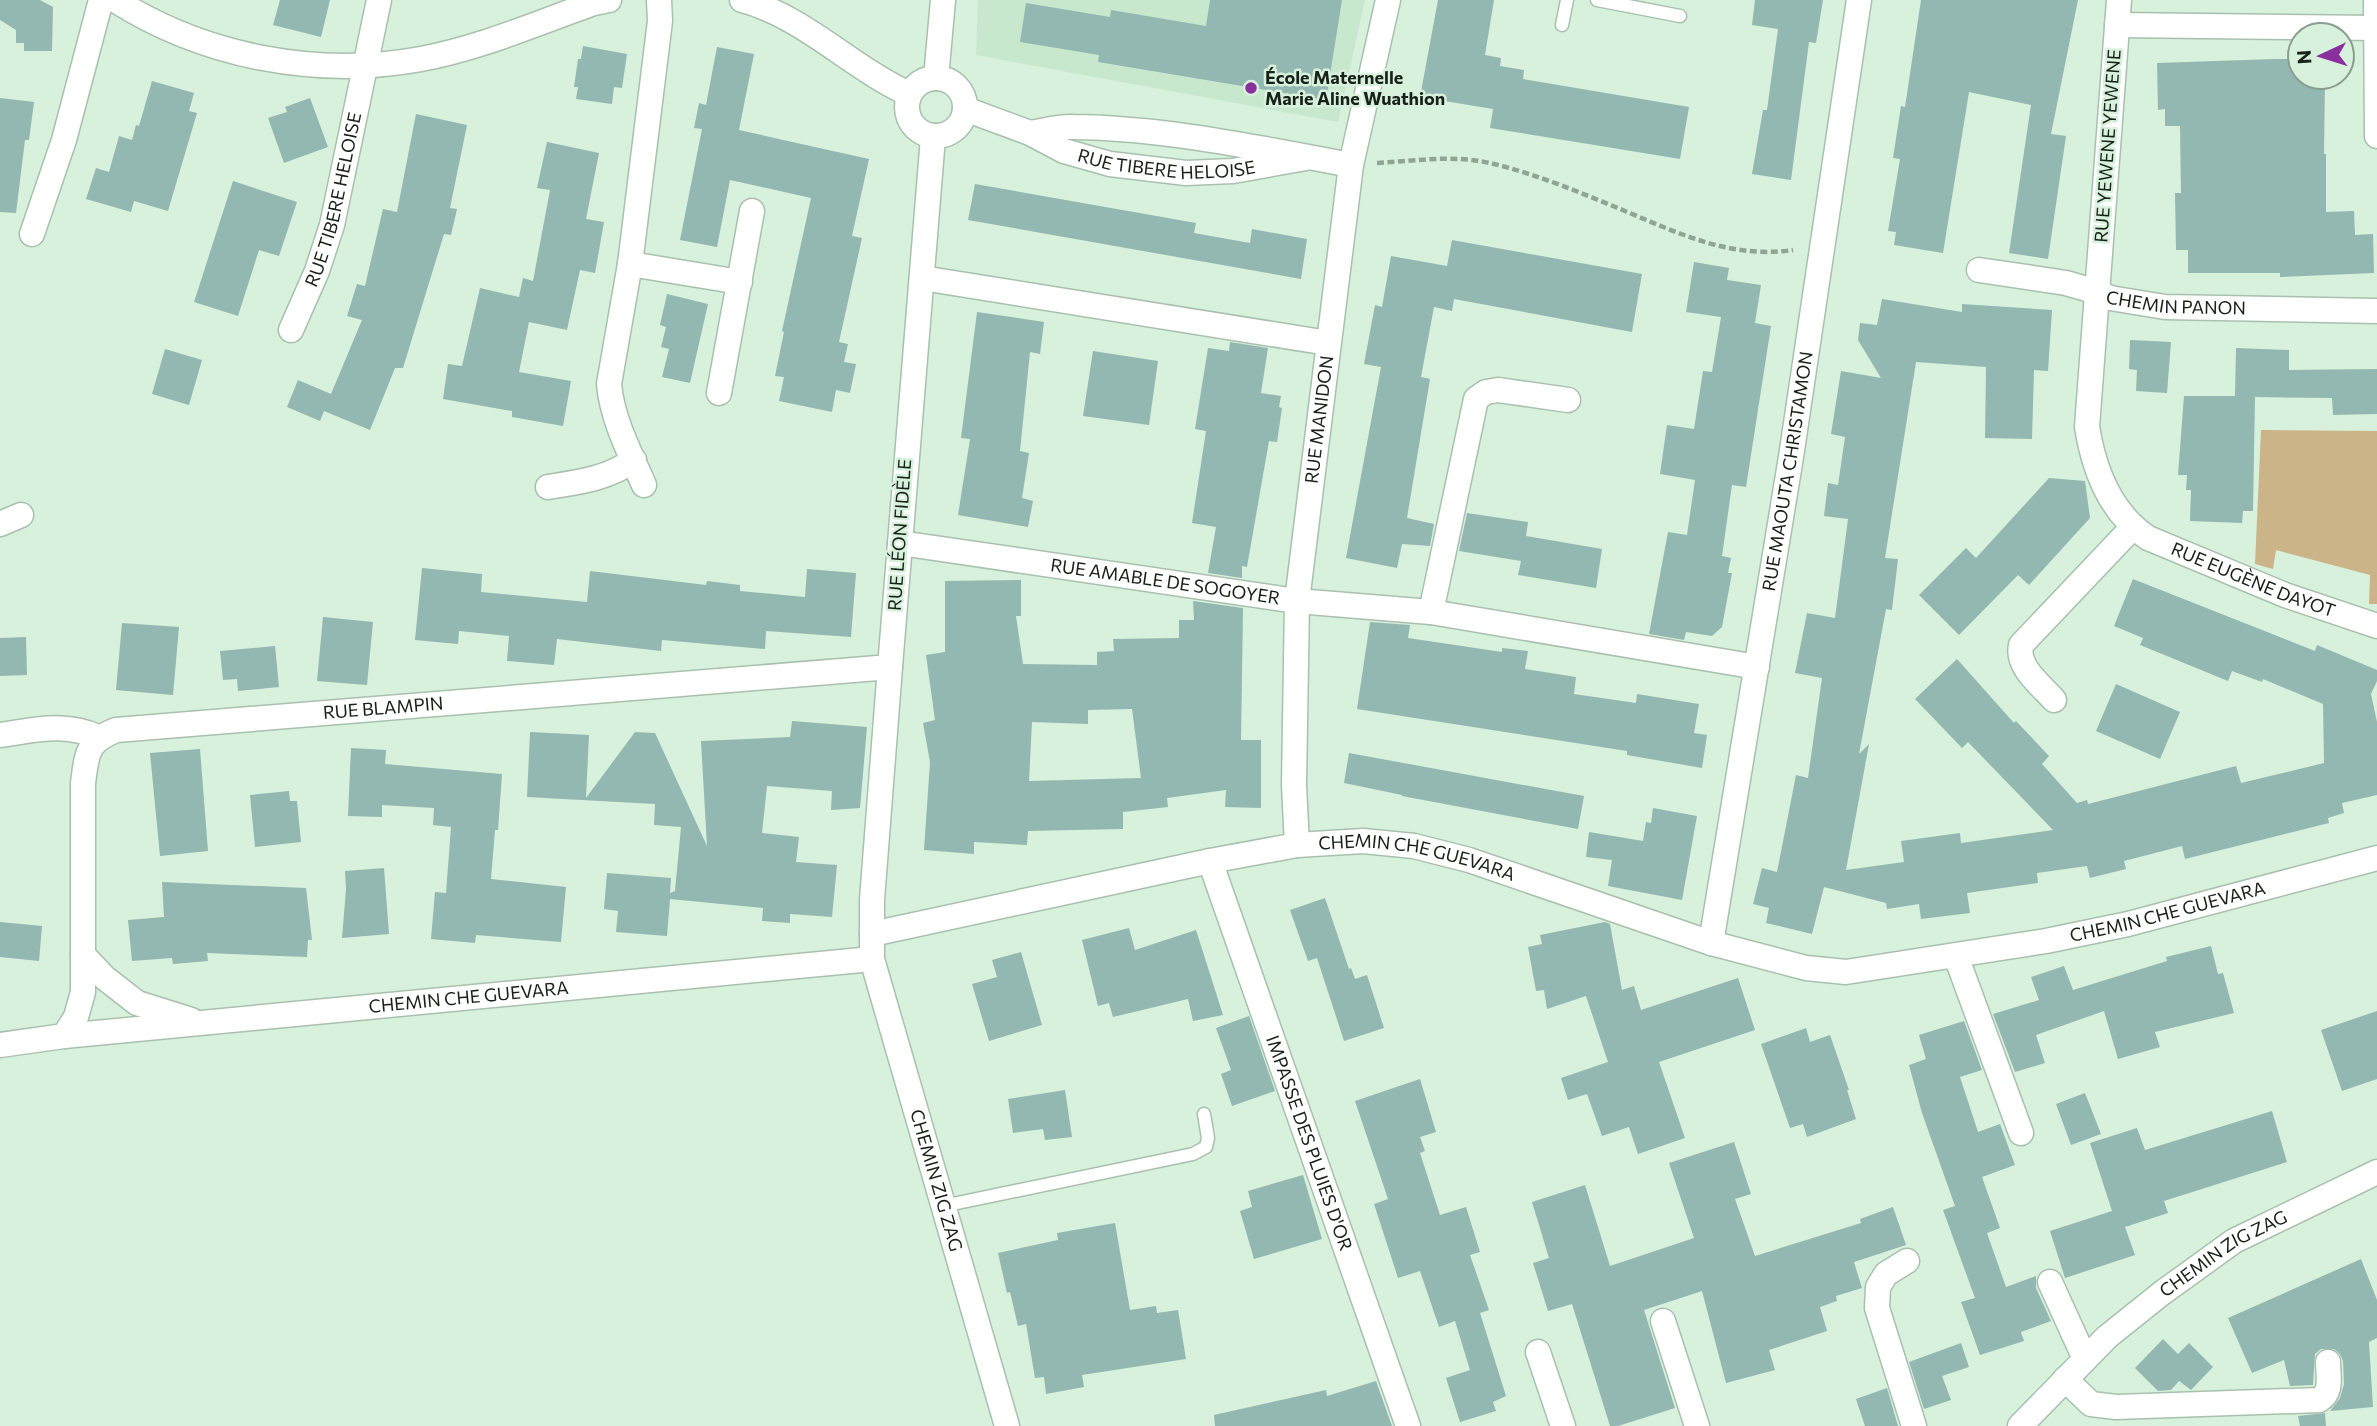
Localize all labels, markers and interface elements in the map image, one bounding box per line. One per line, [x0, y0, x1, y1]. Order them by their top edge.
north arrow [2286, 21, 2356, 91]
street label: RUE YEWENE YEWENE [2089, 48, 2125, 243]
text: N [2292, 49, 2316, 65]
place label: École Maternelle Marie Aline Wuathion [1265, 66, 1445, 109]
marker: École Maternelle Marie Aline Wuathion [1243, 80, 1259, 96]
street label: RUE TIBERE HELOISE [300, 110, 365, 290]
street label: RUE TIBERE HELOISE [1075, 143, 1257, 183]
street label: CHEMIN PANON [2105, 286, 2246, 319]
street label: RUE MAOUTA CHRISTAMON [1757, 350, 1817, 593]
street label: RUE MANIDON [1300, 354, 1337, 485]
street label: RUE LÉON FIDÈLE [883, 458, 915, 612]
street label: RUE EUGÈNE DAYOT [2168, 537, 2338, 621]
street label: RUE AMABLE DE SOGOYER [1049, 553, 1282, 608]
street label: RUE BLAMPIN [322, 691, 444, 723]
street label: CHEMIN CHE GUEVARA [1318, 828, 1518, 885]
street label: CHEMIN CHE GUEVARA [2068, 876, 2267, 946]
street label: CHEMIN CHE GUEVARA [367, 976, 569, 1017]
street label: IMPASSE DES PLUIES D'OR [1262, 1032, 1358, 1253]
street label: CHEMIN ZIG ZAG [906, 1107, 968, 1254]
street label: CHEMIN ZIG ZAG [2155, 1205, 2290, 1301]

